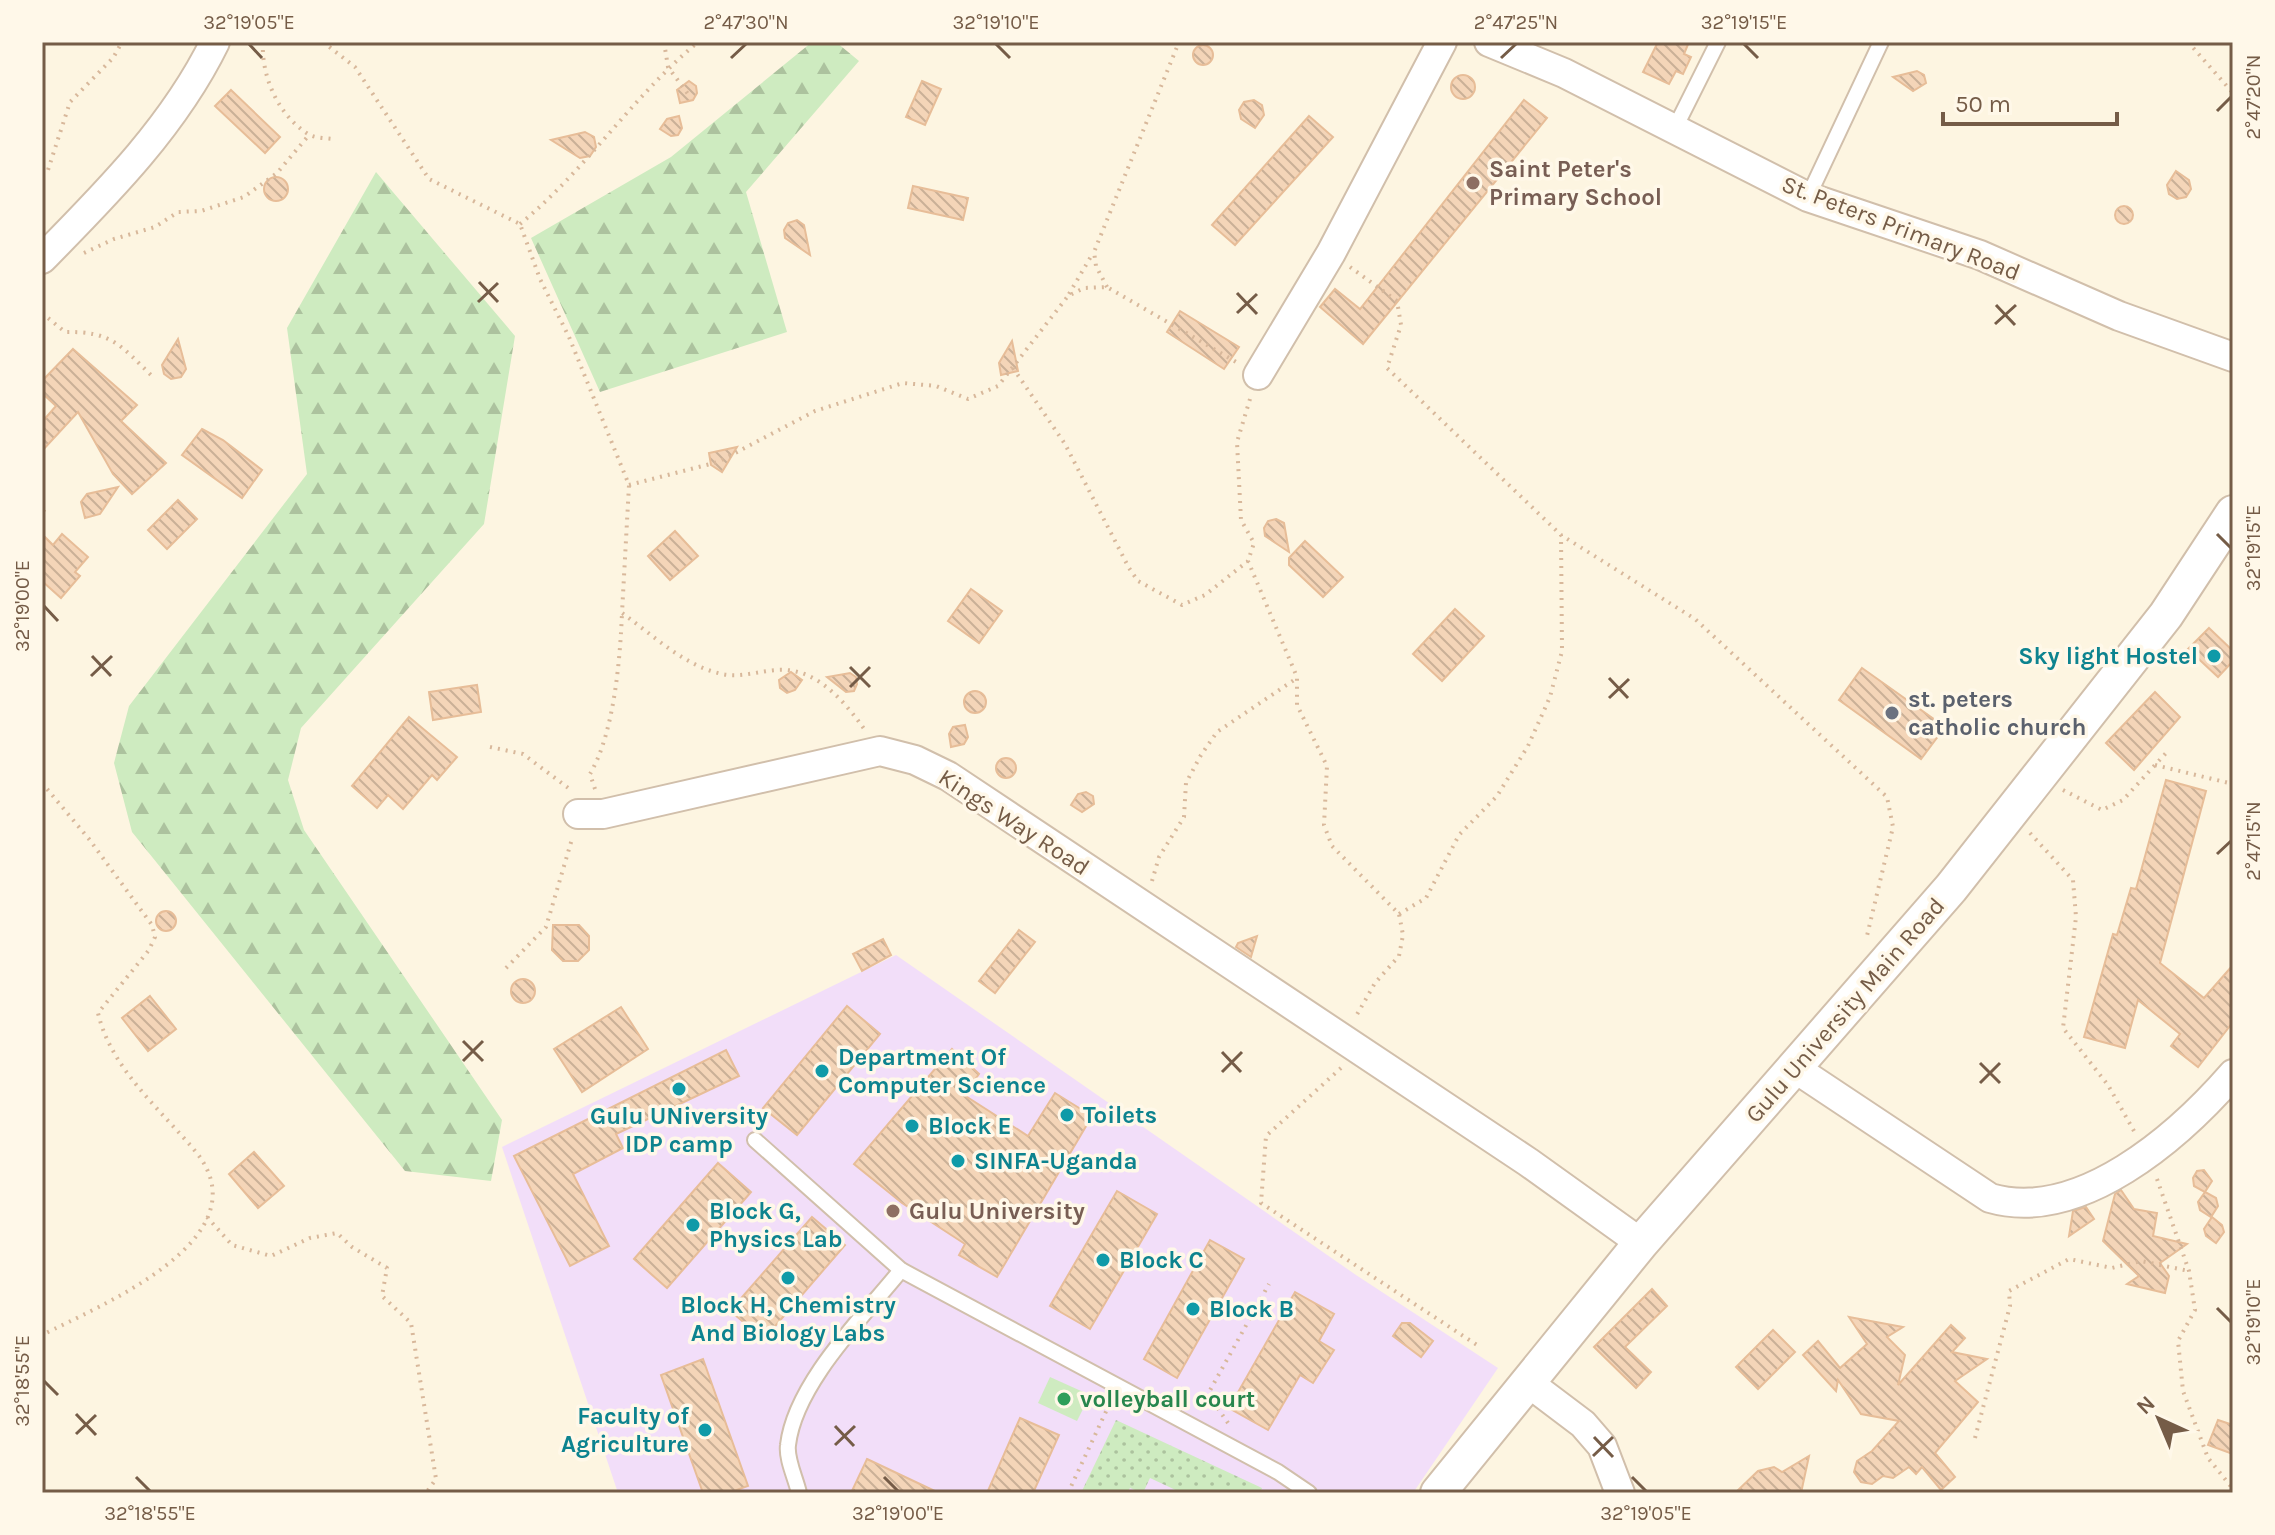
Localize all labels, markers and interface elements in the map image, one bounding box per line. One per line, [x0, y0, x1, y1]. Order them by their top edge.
text: 32°19'05"E [203, 11, 295, 34]
text: 2°47'30"N [703, 11, 789, 34]
text: 32°19'10"E [953, 11, 1039, 34]
text: 2°47'25"N [1474, 11, 1558, 34]
text: 32°19'15"E [1701, 11, 1787, 34]
text: 2°47'20"N [2242, 55, 2265, 139]
scale bar [1943, 76, 2117, 126]
text: 50 m [1955, 90, 2011, 118]
place label: Saint Peter's Primary School [1489, 155, 1662, 211]
street label: St. Peters Primary Road [1778, 170, 2024, 286]
marker: Saint Peter's Primary School [1464, 174, 1482, 192]
text: 32°19'15"E [2242, 505, 2265, 591]
text: 32°19'00"E [11, 560, 34, 652]
place label: Sky light Hostel [2018, 642, 2198, 670]
marker: Sky light Hostel [2205, 647, 2223, 665]
place label: st. peters catholic church [1908, 685, 2087, 741]
marker: st. peters catholic church [1883, 704, 1901, 722]
street label: Kings Way Road [933, 763, 1095, 881]
text: 2°47'15"N [2242, 801, 2265, 881]
street label: Gulu University Main Road [1740, 892, 1950, 1128]
place label: Department Of Computer Science [838, 1043, 1046, 1099]
marker: Department Of Computer Science [813, 1062, 831, 1080]
marker: Gulu UNiversity IDP camp [670, 1080, 688, 1098]
place label: Toilets [1083, 1101, 1157, 1129]
place label: Gulu UNiversity IDP camp [590, 1102, 768, 1158]
marker: Toilets [1058, 1106, 1076, 1124]
place label: Block E [928, 1112, 1012, 1140]
marker: Block E [903, 1117, 921, 1135]
place label: SINFA-Uganda [974, 1147, 1138, 1175]
marker: SINFA-Uganda [949, 1152, 967, 1170]
place label: Block G, Physics Lab [709, 1197, 843, 1253]
place label: Gulu University [909, 1197, 1085, 1225]
marker: Gulu University [884, 1202, 902, 1220]
marker: Block G, Physics Lab [684, 1216, 702, 1234]
place label: Block C [1119, 1246, 1204, 1274]
marker: Block C [1094, 1251, 1112, 1269]
marker: Block H, Chemistry And Biology Labs [779, 1269, 797, 1287]
text: 32°19'10"E [2242, 1279, 2265, 1365]
place label: Block H, Chemistry And Biology Labs [680, 1291, 896, 1347]
place label: Block B [1209, 1295, 1294, 1323]
marker: Block B [1184, 1300, 1202, 1318]
text: 32°18'55"E [11, 1335, 34, 1427]
north arrow [2119, 1379, 2199, 1459]
place label: volleyball court [1080, 1385, 1255, 1413]
marker: volleyball court [1055, 1390, 1073, 1408]
text: N [2131, 1390, 2161, 1420]
place label: Faculty of Agriculture [561, 1402, 689, 1458]
marker: Faculty of Agriculture [696, 1421, 714, 1439]
text: 32°18'55"E [104, 1502, 196, 1525]
text: 32°19'00"E [852, 1502, 944, 1525]
text: 32°19'05"E [1600, 1502, 1692, 1525]

